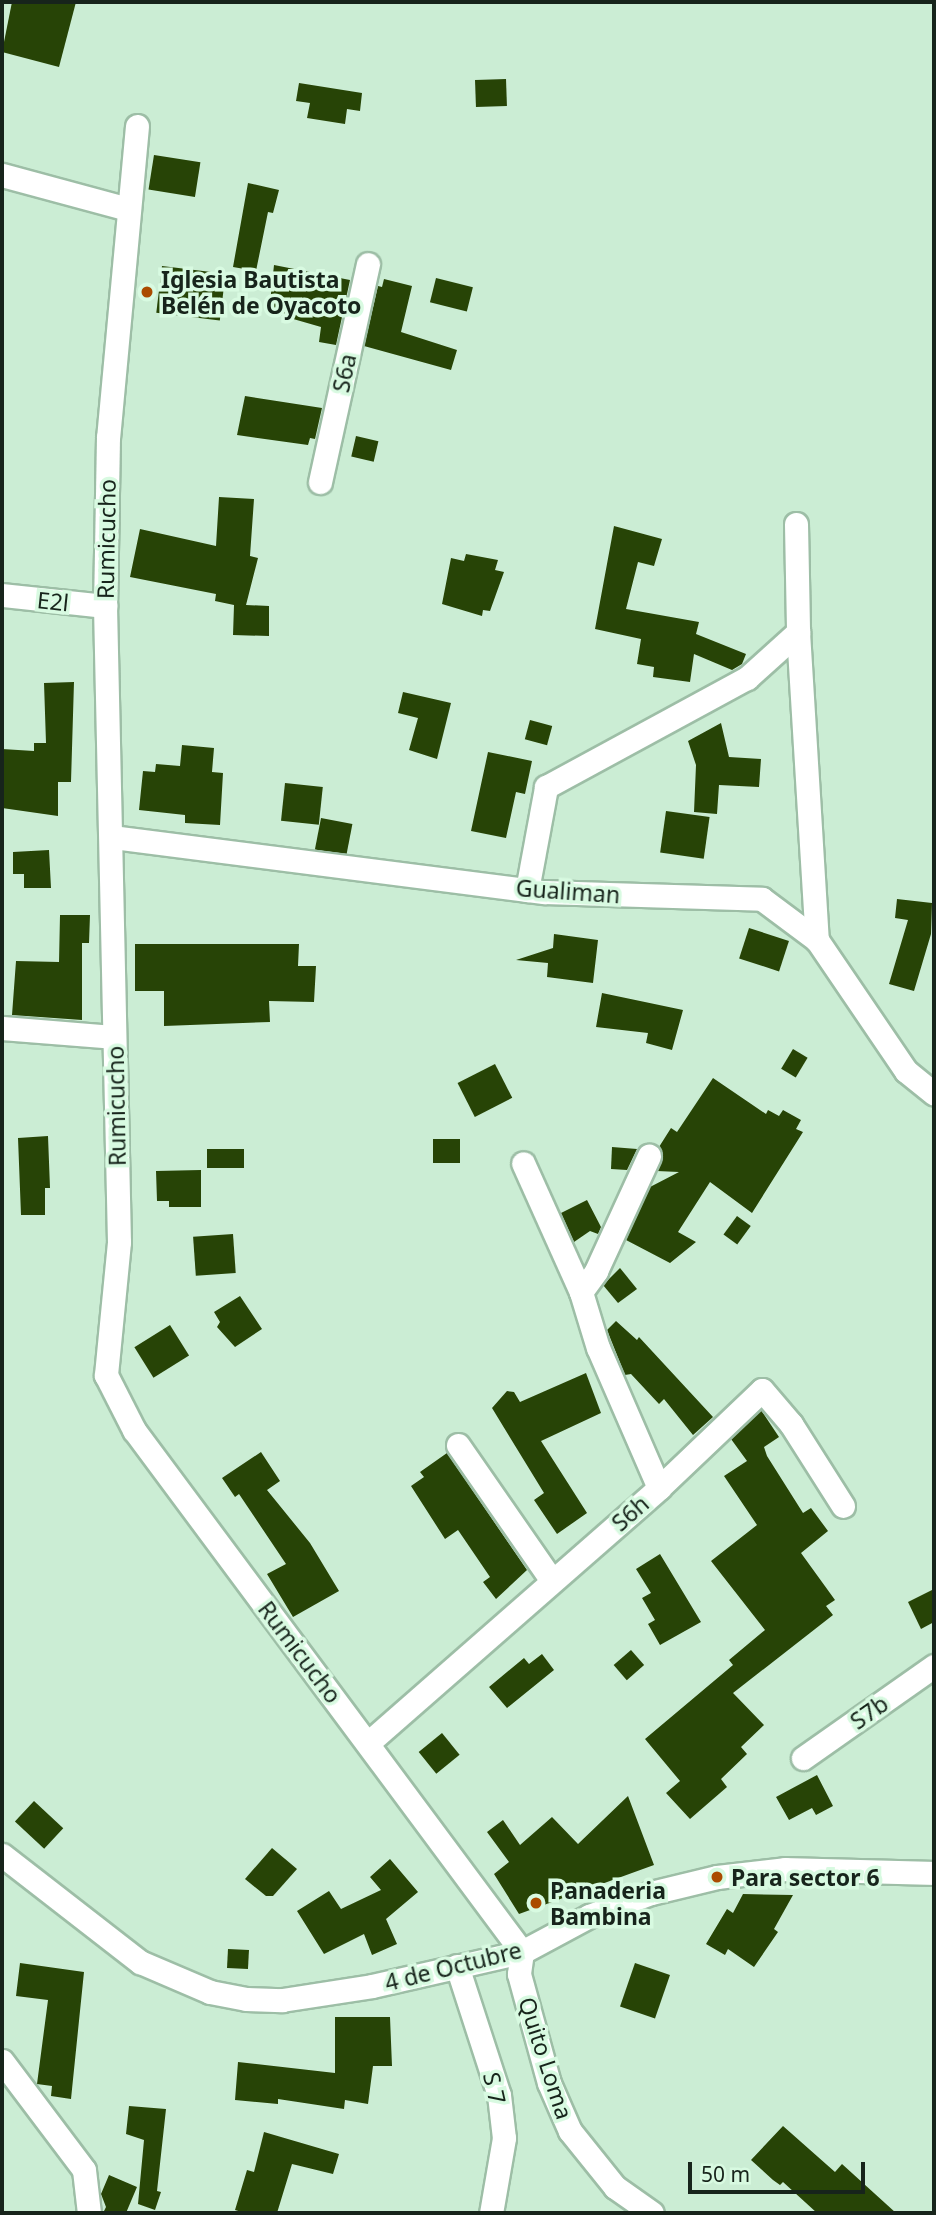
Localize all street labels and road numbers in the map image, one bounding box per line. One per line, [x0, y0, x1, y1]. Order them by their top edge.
street label: S6a [326, 351, 362, 395]
street label: Rumicucho [91, 479, 121, 599]
street label: E2l [36, 586, 70, 616]
street label: Gualiman [515, 874, 621, 908]
street label: Rumicucho [101, 1046, 131, 1166]
street label: S6h [606, 1489, 654, 1537]
street label: Rumicucho [253, 1596, 347, 1708]
street label: S7b [845, 1689, 893, 1735]
street label: 4 de Octubre [382, 1936, 524, 1996]
street label: Quito Loma [513, 1993, 579, 2123]
street label: S 7 [478, 2069, 512, 2107]

